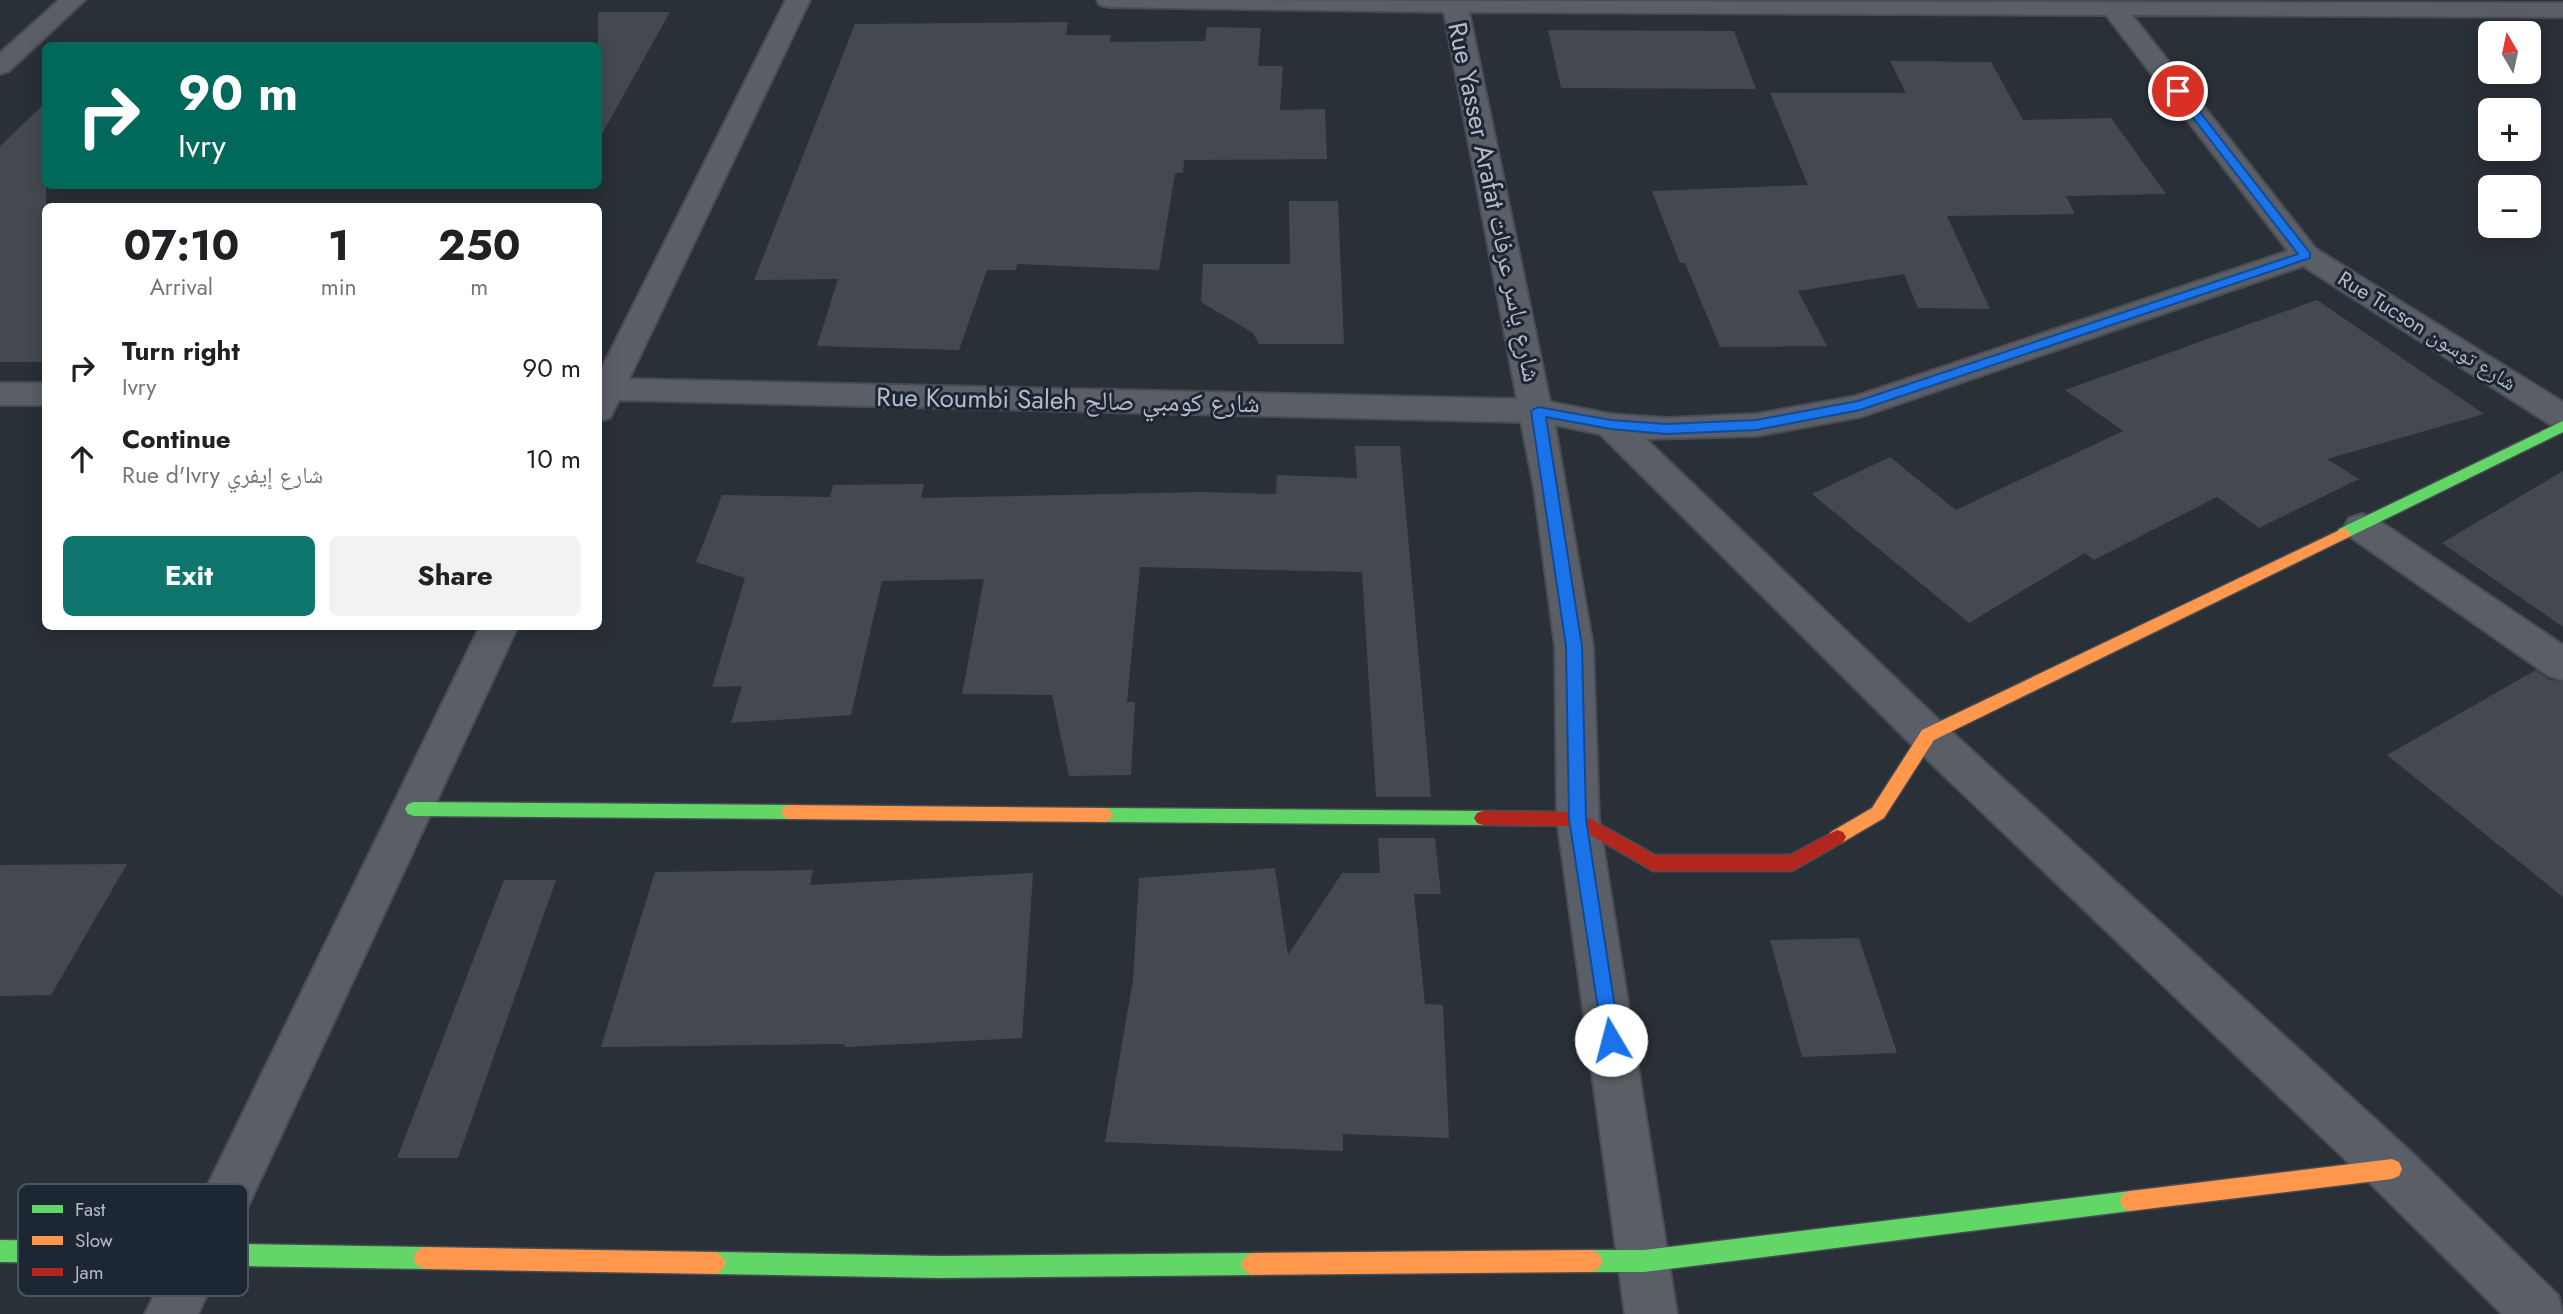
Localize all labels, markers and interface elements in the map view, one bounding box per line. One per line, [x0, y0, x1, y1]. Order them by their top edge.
street label: Rue Yasser Arafat شارع ياسر عرفات [1438, 19, 1552, 385]
north arrow [2478, 21, 2541, 84]
map controls [2478, 21, 2541, 238]
text: 90 m [178, 58, 298, 128]
pin [2148, 61, 2208, 121]
icon: right [63, 70, 154, 161]
icon: arrive [2159, 72, 2197, 110]
button: + [2478, 98, 2541, 161]
text: Ivry [178, 123, 226, 169]
button: − [2478, 175, 2541, 238]
text: 07:10 [123, 215, 239, 276]
text: 1 [328, 215, 349, 276]
text: 250 [438, 215, 521, 276]
street label: Rue Tucson شارع توسون [2332, 264, 2522, 398]
text: Arrival [150, 270, 213, 304]
text: min [321, 270, 357, 304]
text: m [470, 270, 488, 304]
text: Turn right [122, 332, 240, 370]
icon: right [63, 349, 101, 387]
text: 90 m [522, 349, 581, 387]
text: Ivry [122, 370, 156, 404]
street label: Rue Koumbi Saleh شارع كومبي صالح [876, 378, 1260, 424]
text: Continue [122, 420, 231, 458]
icon: ahead [63, 440, 101, 478]
text: 10 m [526, 440, 581, 478]
text: Rue d'Ivry شارع إيفري [122, 458, 323, 492]
button: Exit [63, 536, 315, 616]
button: Share [329, 536, 581, 616]
position arrow [1574, 1003, 1648, 1077]
legend [18, 1184, 248, 1296]
text: Fast [75, 1196, 106, 1223]
text: Slow [75, 1227, 113, 1254]
text: Jam [72, 1259, 104, 1286]

